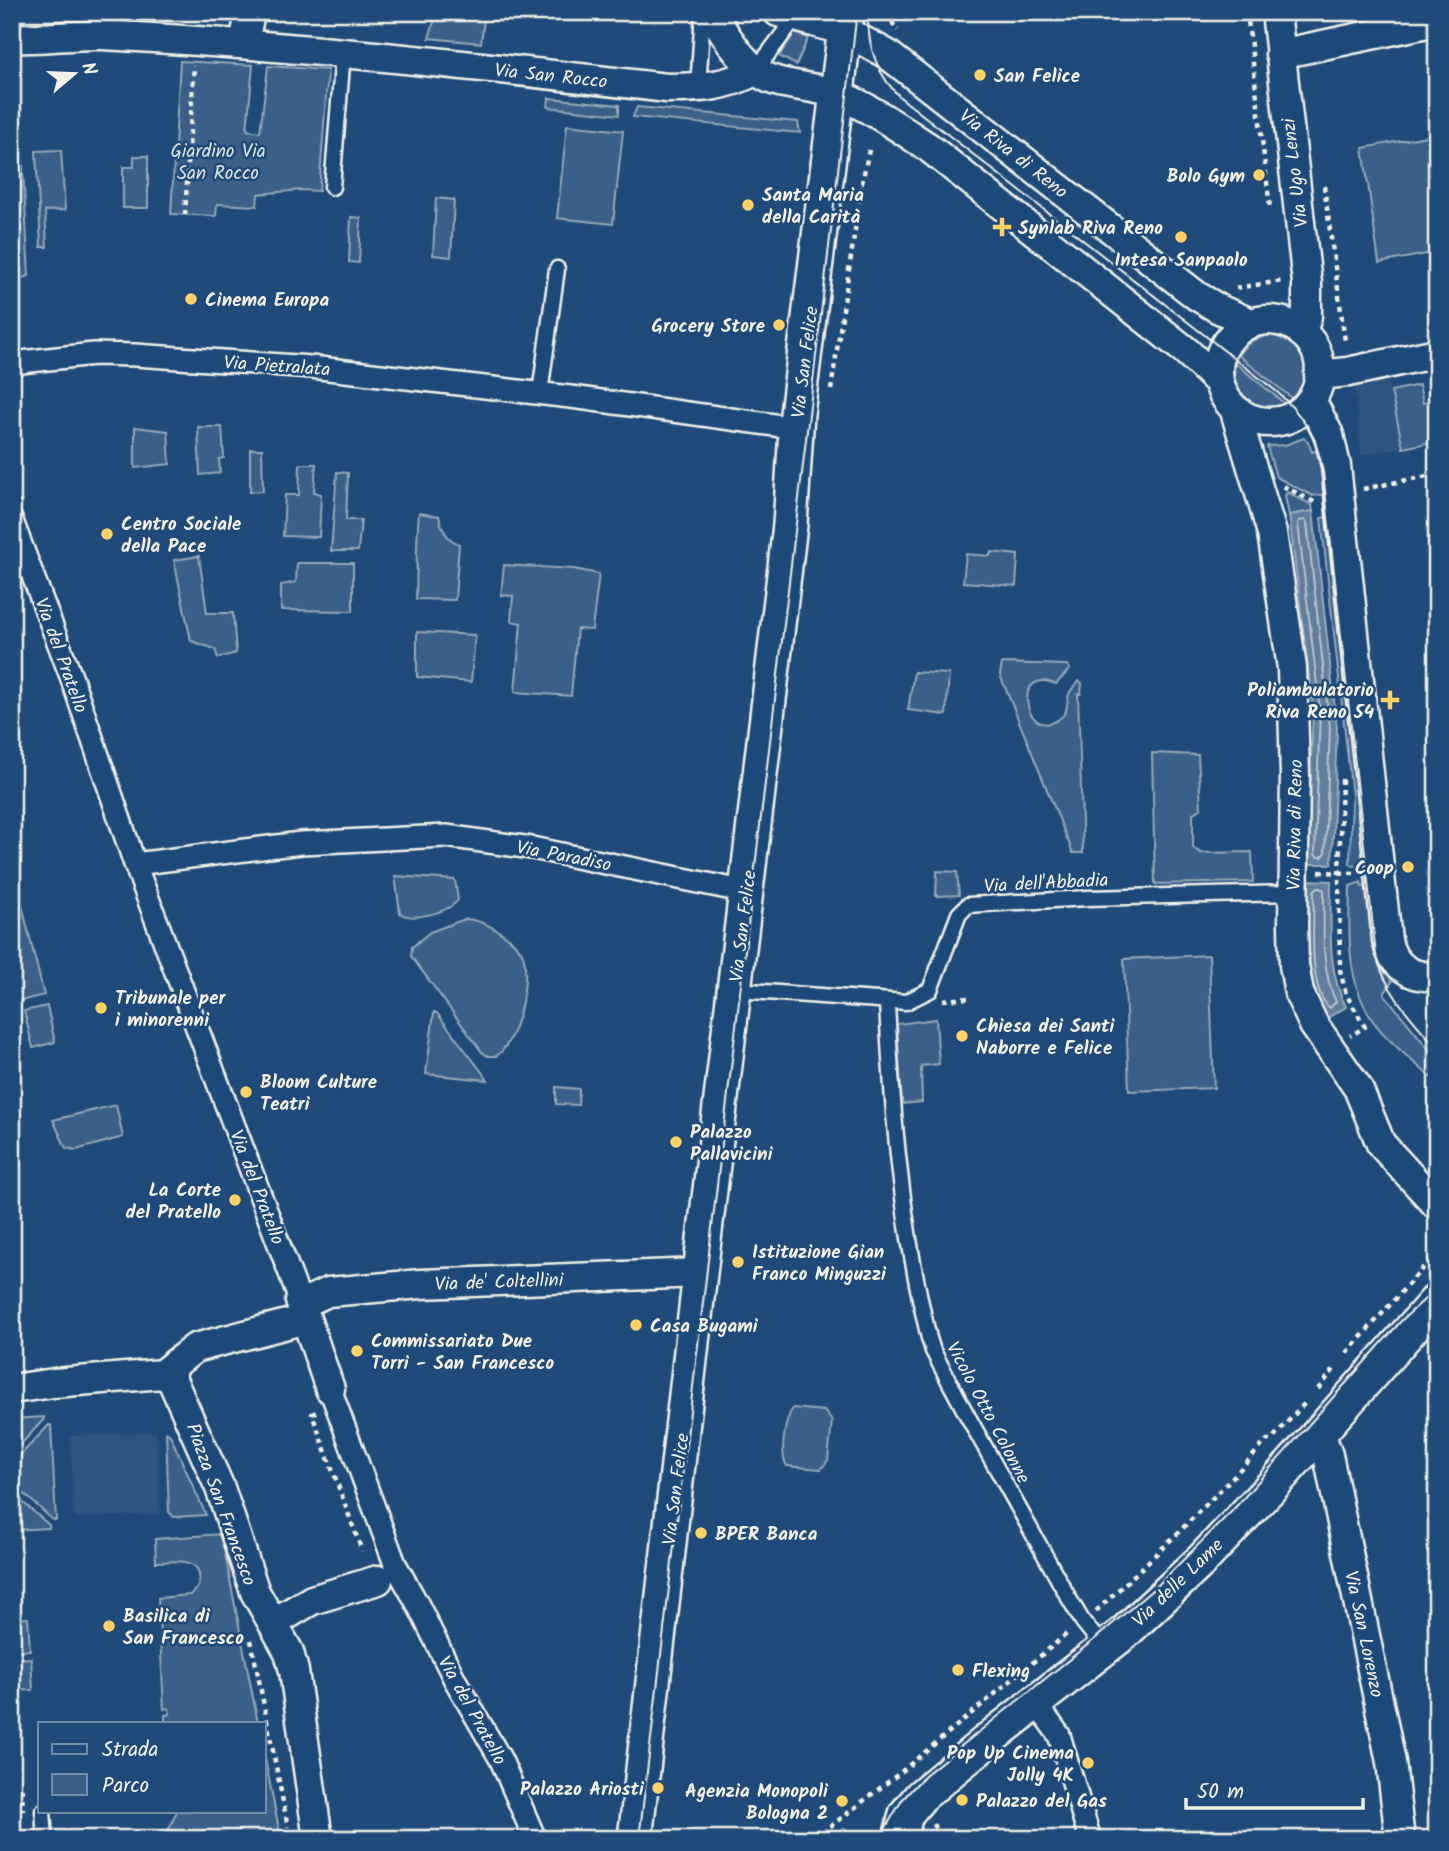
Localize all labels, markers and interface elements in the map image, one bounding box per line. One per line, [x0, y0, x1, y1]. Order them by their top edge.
north arrow [38, 38, 108, 108]
street label: Via San Rocco [493, 56, 609, 98]
text: N [72, 59, 104, 80]
place label: San Felice [994, 62, 1080, 92]
marker: San Felice [972, 67, 988, 83]
street label: Via Riva di Reno [952, 102, 1074, 207]
street label: Via Ugo Lenzi [1274, 115, 1318, 229]
park label: Giardino Via San Rocco [170, 137, 266, 189]
place label: Bolo Gym [1167, 162, 1245, 192]
marker: Bolo Gym [1251, 167, 1267, 183]
place label: Santa Maria della Carità [762, 181, 864, 233]
marker: Santa Maria della Carità [740, 197, 756, 213]
place label: Synlab Riva Reno [1018, 214, 1163, 244]
marker: Synlab Riva Reno [992, 217, 1012, 237]
marker: Intesa Sanpaolo [1173, 229, 1189, 245]
place label: Intesa Sanpaolo [1114, 246, 1248, 276]
place label: Cinema Europa [205, 286, 329, 316]
marker: Cinema Europa [183, 291, 199, 307]
street label: Via San Felice [784, 304, 828, 420]
place label: Grocery Store [652, 312, 765, 342]
marker: Grocery Store [771, 317, 787, 333]
street label: Via Pietralata [222, 348, 331, 386]
place label: Centro Sociale della Pace [121, 510, 241, 562]
marker: Centro Sociale della Pace [99, 526, 115, 542]
street label: Via del Pratello [25, 594, 95, 718]
place label: Poliambulatorio Riva Reno 54 [1247, 676, 1375, 728]
marker: Poliambulatorio Riva Reno 54 [1380, 690, 1400, 710]
street label: Via Riva di Reno [1280, 759, 1312, 891]
street label: Via Paradiso [513, 833, 614, 881]
place label: Coop [1355, 854, 1394, 884]
marker: Coop [1400, 859, 1416, 875]
street label: Via dell'Abbadia [983, 866, 1109, 902]
street label: Via San Felice [722, 868, 766, 984]
place label: Tribunale per i minorenni [115, 984, 227, 1036]
marker: Tribunale per i minorenni [93, 1000, 109, 1016]
place label: Chiesa dei Santi Naborre e Felice [976, 1012, 1116, 1064]
marker: Chiesa dei Santi Naborre e Felice [954, 1028, 970, 1044]
place label: Bloom Culture Teatri [260, 1068, 377, 1120]
marker: Bloom Culture Teatri [238, 1084, 254, 1100]
place label: Palazzo Pallavicini [690, 1118, 774, 1170]
street label: Via del Pratello [220, 1126, 292, 1249]
marker: Palazzo Pallavicini [668, 1134, 684, 1150]
place label: La Corte del Pratello [126, 1176, 221, 1228]
marker: La Corte del Pratello [227, 1192, 243, 1208]
place label: Istituzione Gian Franco Minguzzi [752, 1238, 887, 1290]
marker: Istituzione Gian Franco Minguzzi [730, 1254, 746, 1270]
street label: Via de' Coltellini [434, 1266, 565, 1300]
place label: Casa Bugami [650, 1312, 759, 1342]
marker: Casa Bugami [628, 1317, 644, 1333]
place label: Commissariato Due Torri - San Francesco [371, 1327, 555, 1379]
street label: Vicolo Otto Colonne [937, 1336, 1038, 1490]
marker: Commissariato Due Torri - San Francesco [349, 1343, 365, 1359]
street label: Piazza San Francesco [177, 1419, 263, 1590]
street label: Via San Felice [655, 1431, 699, 1547]
place label: BPER Banca [715, 1520, 818, 1550]
marker: BPER Banca [693, 1525, 709, 1541]
street label: Via delle Lame [1126, 1531, 1231, 1635]
street label: Via San Lorenzo [1335, 1568, 1391, 1701]
place label: Basilica di San Francesco [123, 1602, 244, 1654]
marker: Basilica di San Francesco [101, 1618, 117, 1634]
street label: Via del Pratello [429, 1651, 514, 1771]
place label: Flexing [972, 1657, 1030, 1687]
marker: Flexing [950, 1662, 966, 1678]
legend [38, 1722, 266, 1812]
text: Strada [102, 1734, 158, 1767]
place label: Pop Up Cinema Jolly 4K [947, 1739, 1074, 1791]
marker: Pop Up Cinema Jolly 4K [1080, 1755, 1096, 1771]
scale bar [1186, 1767, 1363, 1811]
text: Parco [102, 1770, 149, 1803]
place label: Palazzo Ariosti [520, 1775, 645, 1805]
text: 50 m [1197, 1776, 1244, 1809]
place label: Agenzia Monopoli Bologna 2 [685, 1777, 829, 1829]
marker: Palazzo Ariosti [650, 1780, 666, 1796]
place label: Palazzo del Gas [976, 1787, 1107, 1817]
marker: Palazzo del Gas [954, 1792, 970, 1808]
marker: Agenzia Monopoli Bologna 2 [834, 1793, 850, 1809]

